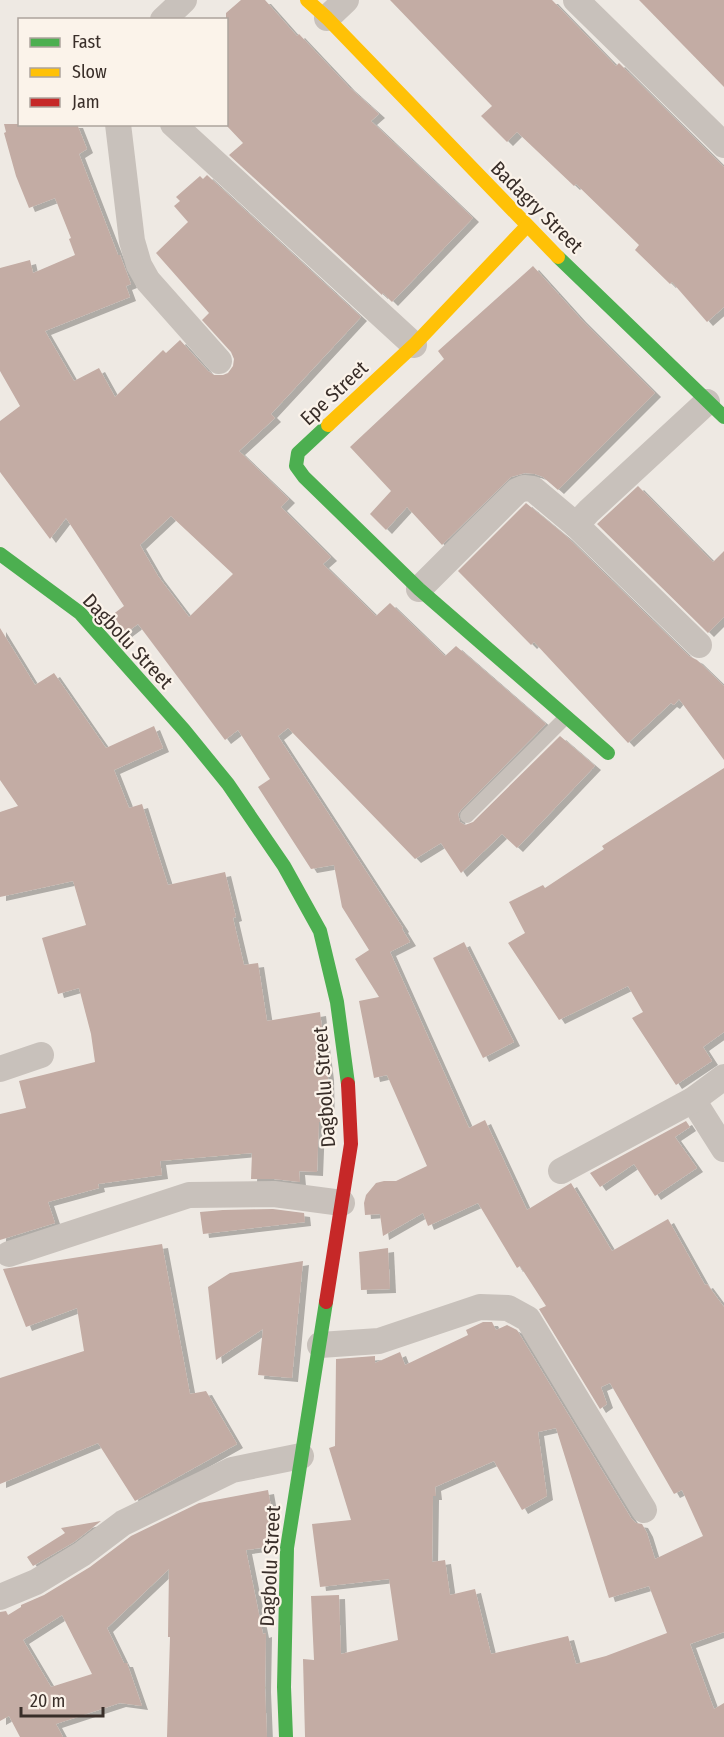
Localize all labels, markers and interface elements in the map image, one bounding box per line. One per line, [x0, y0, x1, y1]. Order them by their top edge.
legend [18, 18, 228, 126]
text: Fast [72, 31, 101, 53]
text: Slow [72, 61, 107, 83]
text: Jam [72, 91, 100, 113]
street label: Badagry Street [486, 156, 588, 258]
street label: Epe Street [295, 355, 373, 430]
street label: Dagbolu Street [78, 588, 178, 694]
street label: Dagbolu Street [308, 1025, 340, 1148]
street label: Dagbolu Street [255, 1504, 285, 1627]
scale bar [21, 1680, 104, 1718]
text: 20 m [30, 1690, 65, 1712]

